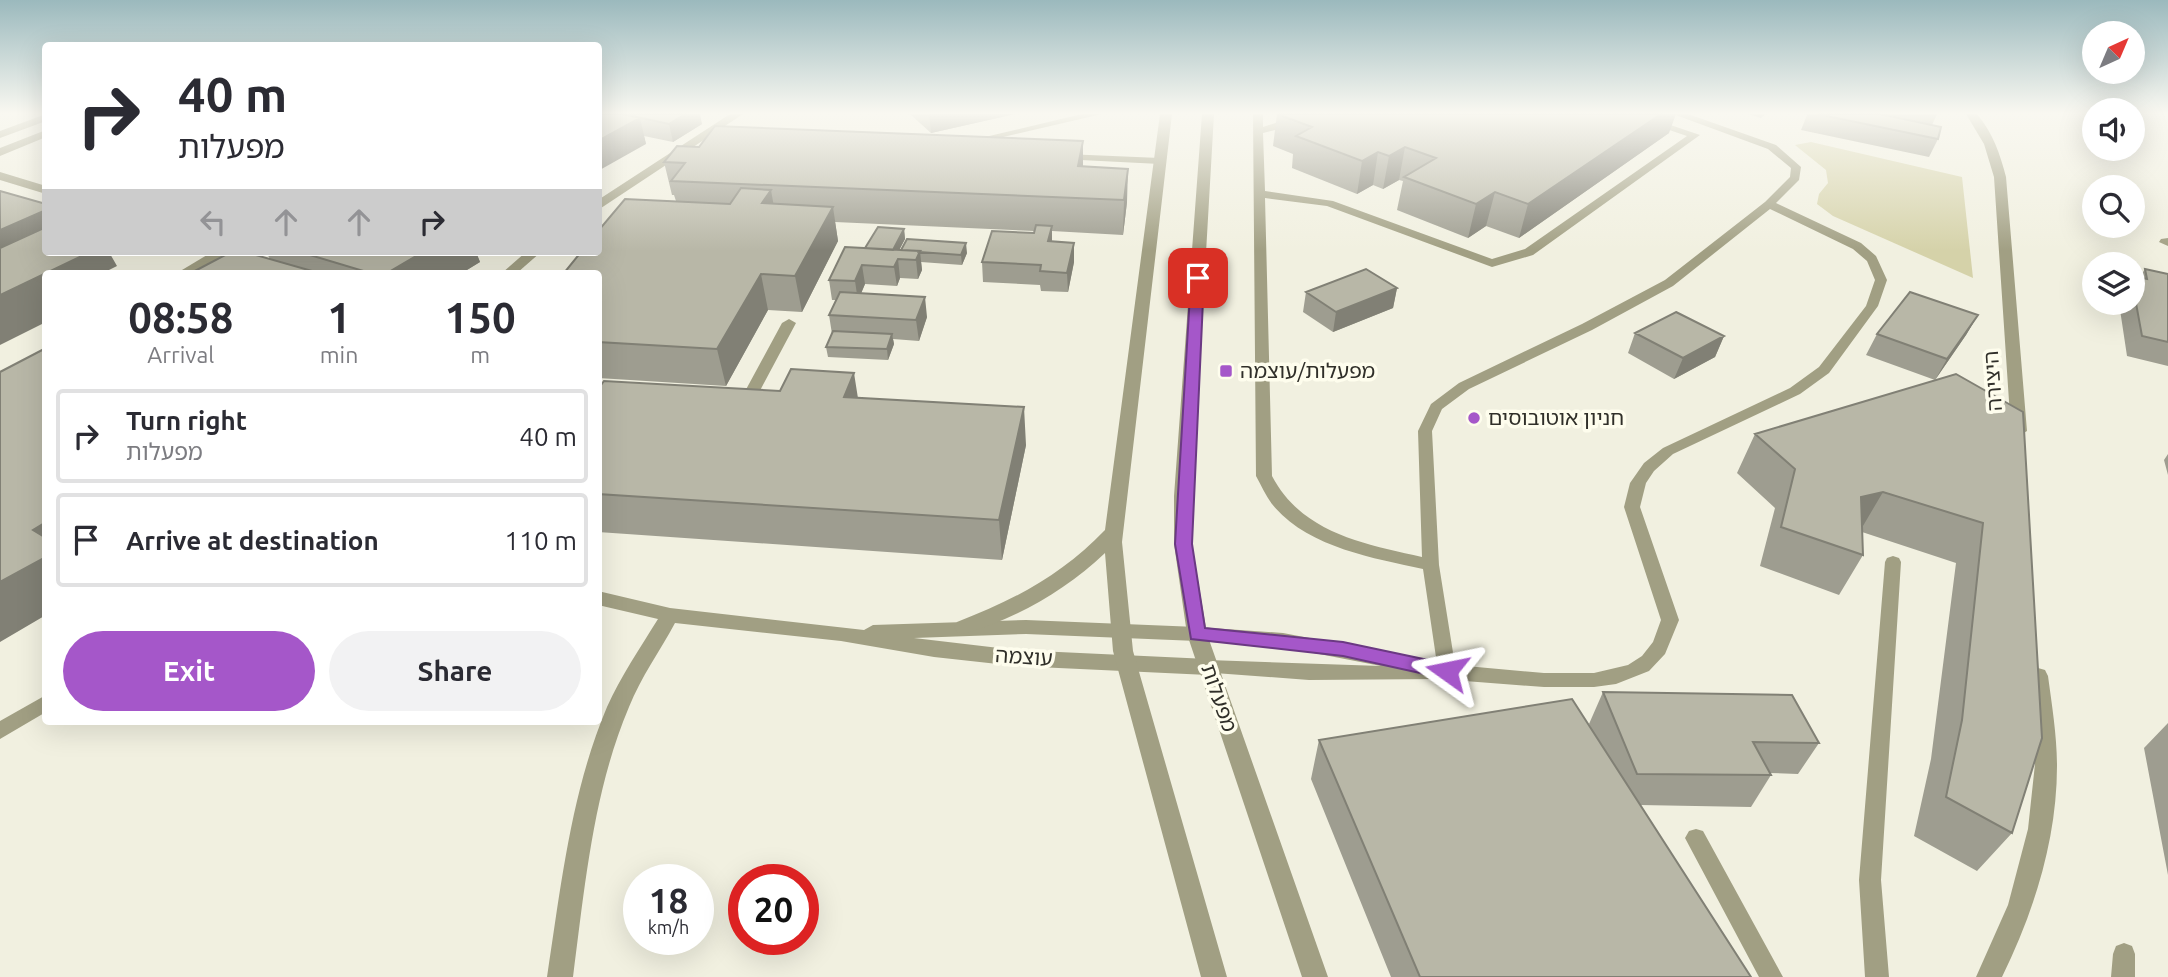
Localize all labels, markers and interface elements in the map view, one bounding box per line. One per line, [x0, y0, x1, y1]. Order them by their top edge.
north arrow [2082, 21, 2146, 84]
map controls [2082, 21, 2145, 315]
text: 40 m [178, 66, 287, 121]
icon: right [63, 70, 154, 161]
button: sound [2082, 98, 2145, 161]
text: מפעלות [178, 128, 285, 164]
button: search [2082, 175, 2145, 238]
icon: left [194, 203, 232, 241]
icon: ahead [267, 203, 305, 241]
icon: ahead [340, 203, 378, 241]
icon: right [413, 203, 451, 241]
pin [1168, 248, 1228, 308]
button: layers [2082, 252, 2145, 315]
icon: arrive [1179, 259, 1217, 297]
text: 08:58 [128, 294, 233, 341]
text: 1 [327, 294, 351, 341]
text: 150 [445, 294, 516, 341]
text: Arrival [147, 342, 214, 367]
text: min [320, 342, 358, 367]
text: m [470, 342, 490, 367]
street label: היצירה [1978, 350, 2006, 412]
place label: מפעלות/עוצמה [1240, 358, 1375, 382]
marker: מפעלות/עוצמה [1218, 363, 1234, 379]
place label: חניון אוטובוסים [1488, 405, 1624, 429]
text: Turn right [126, 406, 247, 435]
marker: חניון אוטובוסים [1466, 410, 1482, 426]
icon: right [67, 417, 105, 455]
text: 40 m [519, 422, 577, 451]
text: מפעלות [126, 439, 203, 464]
icon: arrive [67, 521, 105, 559]
text: Arrive at destination [126, 526, 379, 555]
text: 110 m [505, 526, 577, 555]
button: Exit [63, 631, 315, 711]
button: Share [329, 631, 581, 711]
position arrow [1410, 634, 1484, 708]
street label: עוצמה [995, 642, 1054, 670]
street label: מפעלות [1197, 661, 1243, 735]
speed limit sign: 20 [728, 864, 819, 955]
text: 18 [649, 880, 688, 920]
text: km/h [648, 917, 689, 937]

